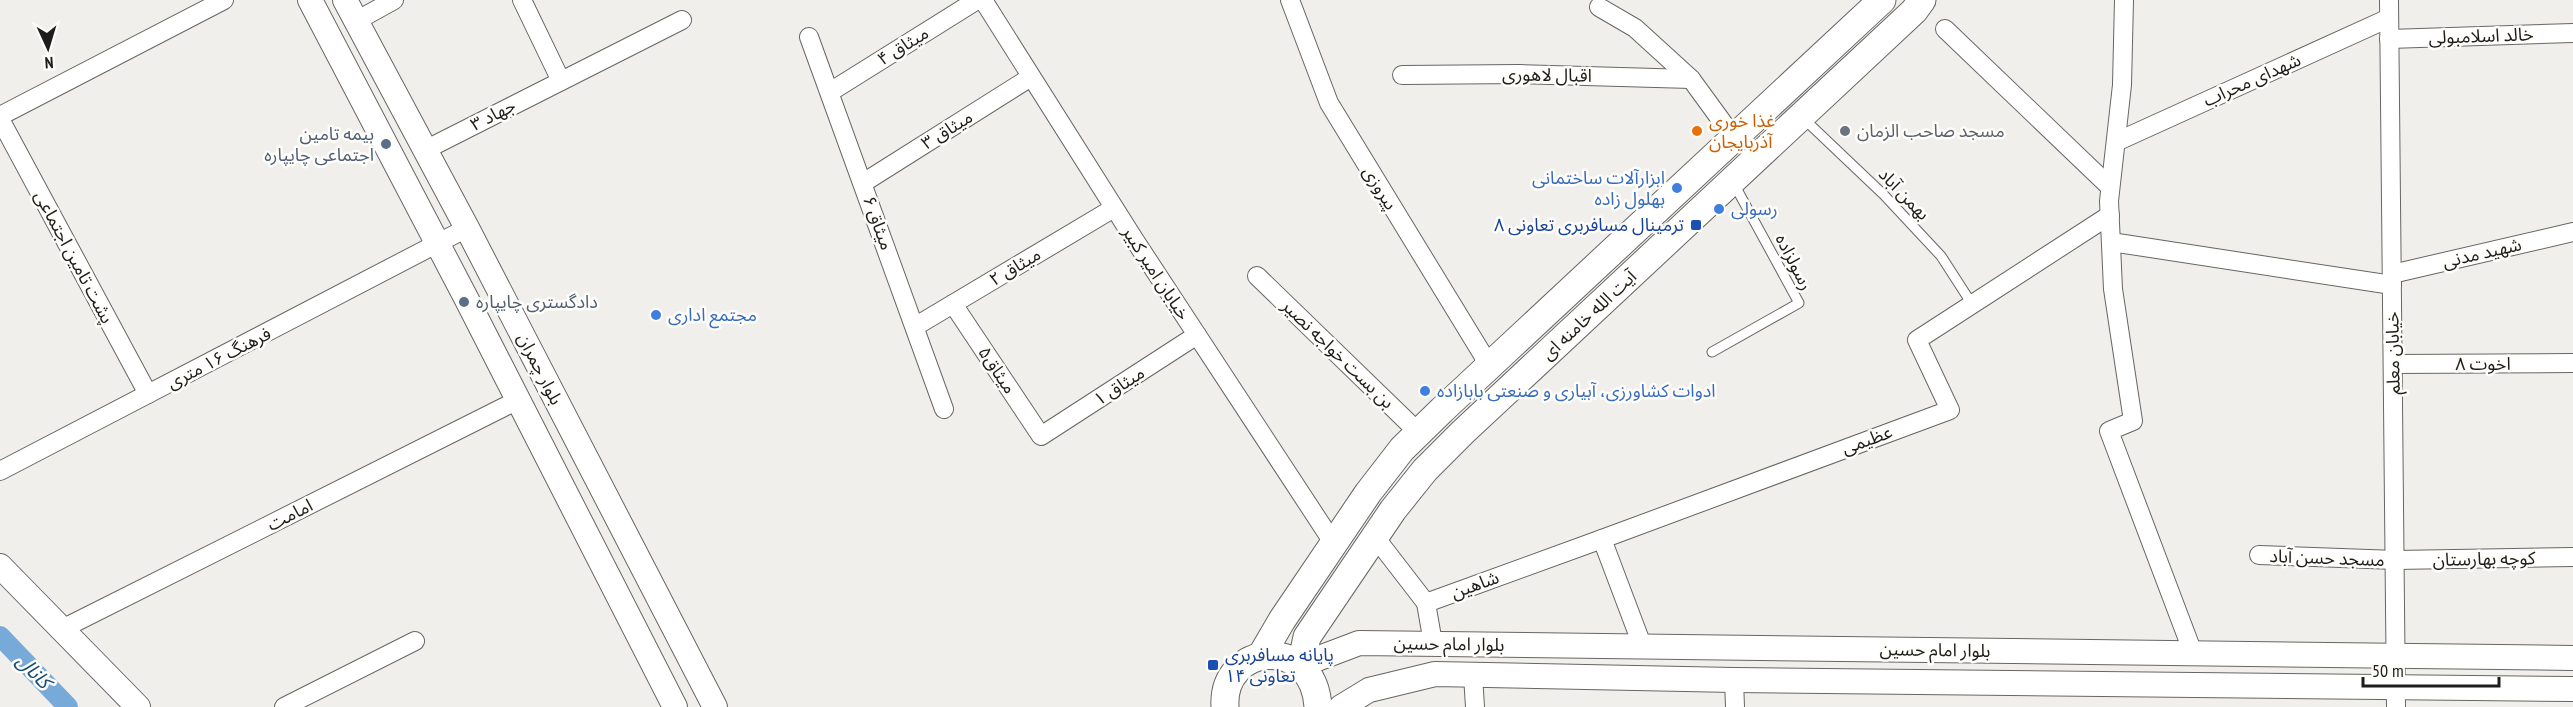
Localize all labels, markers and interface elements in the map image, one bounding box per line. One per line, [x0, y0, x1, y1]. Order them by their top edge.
north arrow [18, 18, 78, 78]
street label: میثاق ۴ [873, 21, 933, 70]
street label: خالد اسلامبولی [2428, 22, 2534, 49]
street label: شهدای محراب [2199, 48, 2304, 111]
text: N [44, 53, 54, 73]
street label: اقبال لاهوری [1502, 62, 1592, 87]
street label: جهاد ۳ [466, 93, 519, 136]
street label: میثاق ۳ [917, 105, 977, 154]
place label: غذا خوری آذربایجان [1709, 109, 1775, 153]
place label: مسجد صاحب الزمان [1857, 119, 2005, 142]
place label: بیمه تامین اجتماعی چایپاره [264, 122, 374, 166]
marker: غذا خوری آذربایجان [1690, 124, 1704, 138]
marker: مسجد صاحب الزمان [1838, 124, 1852, 138]
marker: بیمه تامین اجتماعی چایپاره [379, 137, 393, 151]
street label: پیروزی [1358, 161, 1403, 214]
street label: بهمن آباد [1874, 163, 1935, 225]
place label: ابزارآلات ساختمانی بهلول زاده [1532, 166, 1665, 210]
marker: ابزارآلات ساختمانی بهلول زاده [1670, 181, 1684, 195]
street label: پشت تامین اجتماعی [30, 186, 119, 327]
street label: میثاق ۶ [858, 193, 899, 253]
place label: رسولی [1731, 197, 1778, 220]
marker: رسولی [1712, 202, 1726, 216]
place label: ترمینال مسافربری تعاونی ۸ [1494, 213, 1684, 236]
marker: ترمینال مسافربری تعاونی ۸ [1689, 218, 1703, 232]
street label: خیابان امیر کبیر [1117, 221, 1195, 324]
street label: رسولزاده [1771, 230, 1818, 294]
street label: شهید مدنی [2440, 232, 2524, 273]
street label: میثاق ۲ [985, 242, 1045, 291]
street label: آیت الله خامنه ای [1536, 264, 1642, 365]
place label: دادگستری چایپاره [476, 290, 598, 313]
street label: بن بست خواجه نصیر [1276, 293, 1399, 413]
marker: دادگستری چایپاره [457, 295, 471, 309]
place label: مجتمع اداری [668, 303, 757, 329]
marker: مجتمع اداری [649, 308, 663, 322]
street label: خیابان معلم [2380, 311, 2407, 395]
street label: فرهنگ ۱۶ متری [163, 321, 275, 394]
street label: بلوار چمران [513, 329, 568, 409]
street label: میثاق۵ [973, 342, 1022, 398]
street label: اخوت ۸ [2455, 352, 2511, 375]
street label: میثاق ۱ [1089, 361, 1149, 411]
place label: ادوات کشاورزی، آبیاری و صنعتی بابازاده [1437, 379, 1716, 402]
marker: ادوات کشاورزی، آبیاری و صنعتی بابازاده [1418, 384, 1432, 398]
street label: عظیمی [1838, 420, 1895, 459]
street label: امامت [263, 493, 316, 536]
street label: مسجد حسن آباد [2269, 544, 2385, 571]
street label: کوچه بهارستان [2432, 546, 2536, 571]
street label: شاهین [1448, 565, 1502, 604]
street label: بلوار امام حسین [1393, 631, 1505, 659]
street label: بلوار امام حسین [1879, 637, 1991, 665]
place label: پایانه مسافربری تعاونی ۱۴ [1225, 643, 1334, 687]
water label: کانال [11, 648, 60, 697]
scale bar [2363, 650, 2500, 688]
marker: پایانه مسافربری تعاونی ۱۴ [1206, 658, 1220, 672]
text: 50 m [2372, 659, 2404, 682]

